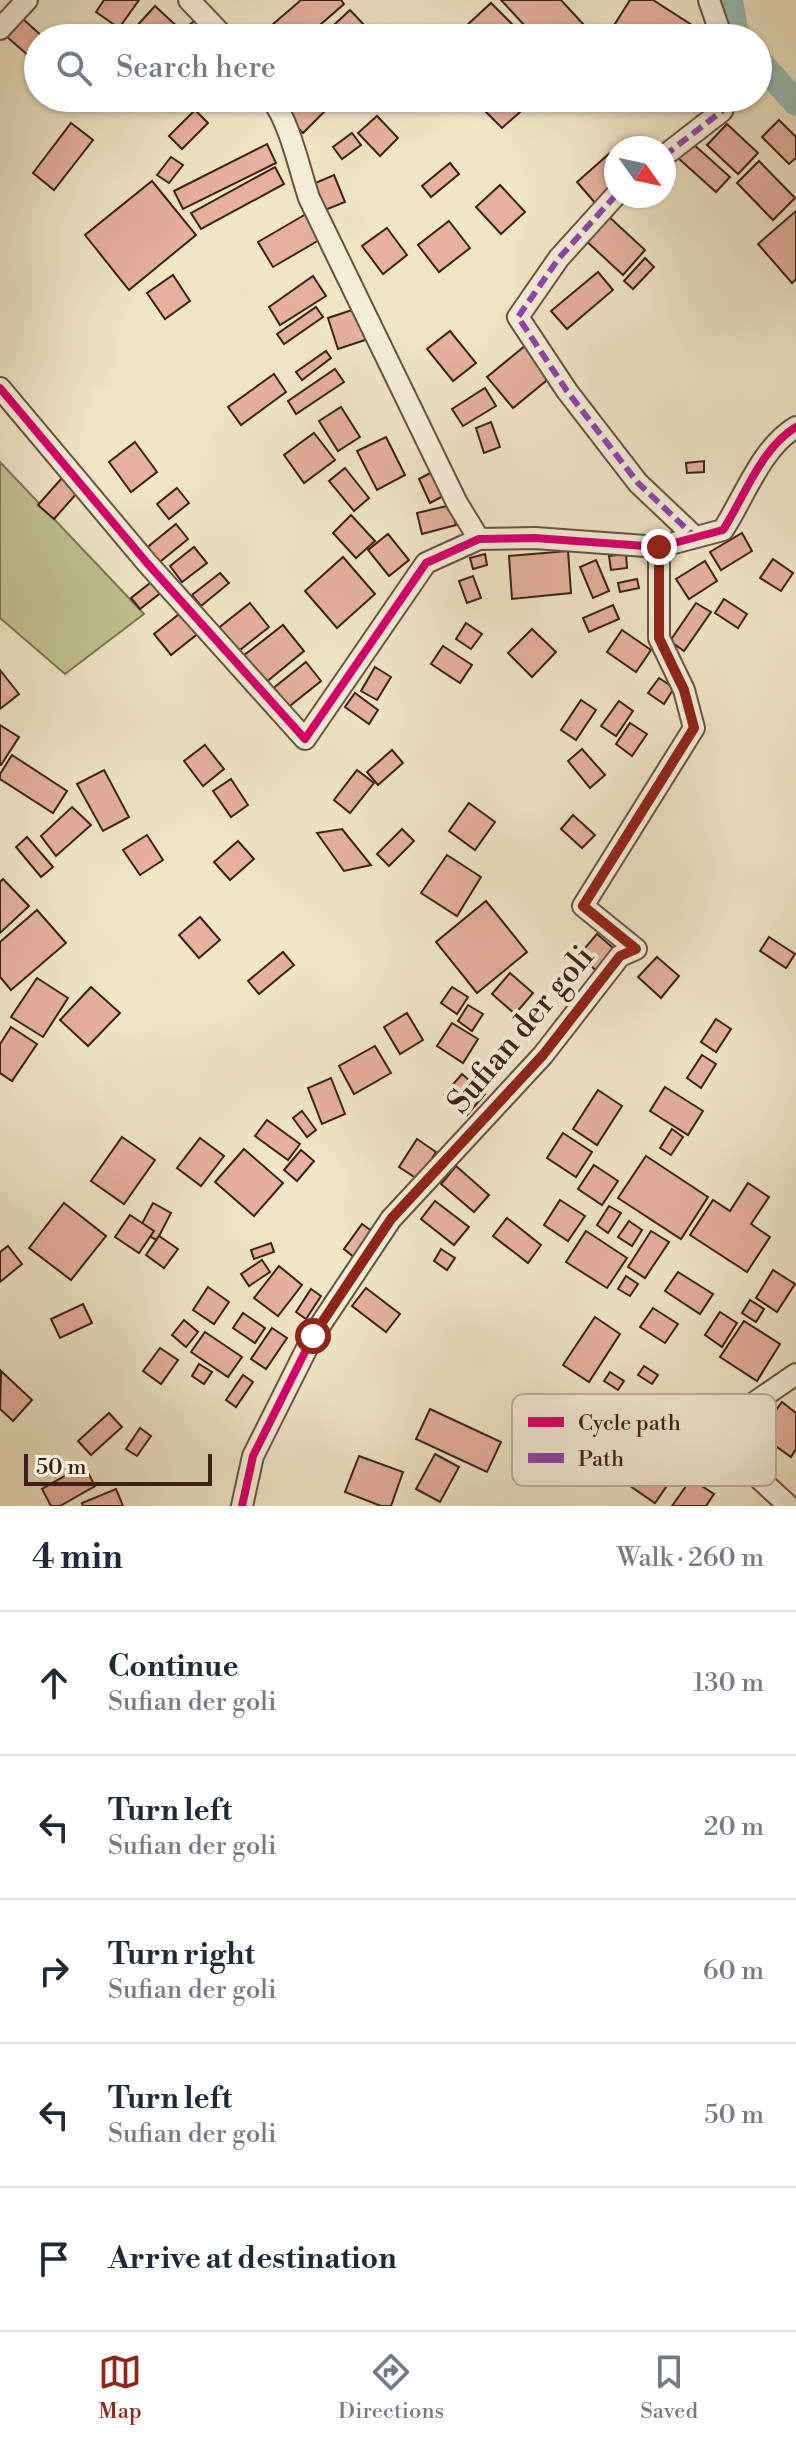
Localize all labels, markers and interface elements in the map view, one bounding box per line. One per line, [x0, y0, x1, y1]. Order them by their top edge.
search box [24, 24, 772, 112]
icon: search [52, 46, 96, 90]
text: Search here [116, 49, 276, 87]
north arrow [604, 136, 676, 208]
route end [641, 529, 677, 565]
street label: Sufian der goli [439, 937, 603, 1122]
route start [295, 1318, 331, 1354]
legend [512, 1394, 776, 1486]
text: Cycle path [578, 1410, 681, 1437]
text: Path [578, 1446, 624, 1473]
scale bar [24, 1450, 212, 1486]
text: 50 m [36, 1454, 87, 1481]
text: 4 min [32, 1537, 123, 1579]
text: Walk · 260 m [617, 1542, 764, 1574]
text: Continue [108, 1648, 239, 1686]
icon: ahead [32, 1661, 76, 1705]
text: 130 m [693, 1667, 764, 1699]
text: Sufian der goli [108, 1686, 277, 1718]
text: Turn left [108, 1792, 232, 1830]
icon: left [32, 1805, 76, 1849]
text: 20 m [704, 1811, 764, 1843]
text: Sufian der goli [108, 1830, 277, 1862]
text: Turn right [108, 1936, 255, 1974]
icon: right [32, 1949, 76, 1993]
text: 60 m [703, 1955, 764, 1987]
text: Sufian der goli [108, 1974, 277, 2006]
text: Turn left [108, 2080, 232, 2118]
icon: left [32, 2093, 76, 2137]
text: 50 m [704, 2099, 764, 2131]
text: Sufian der goli [108, 2118, 277, 2150]
icon: arrive [32, 2237, 76, 2281]
text: Arrive at destination [108, 2240, 397, 2278]
tab: Map [98, 2350, 142, 2425]
tab: Directions [338, 2350, 444, 2425]
tab: Saved [640, 2350, 698, 2425]

